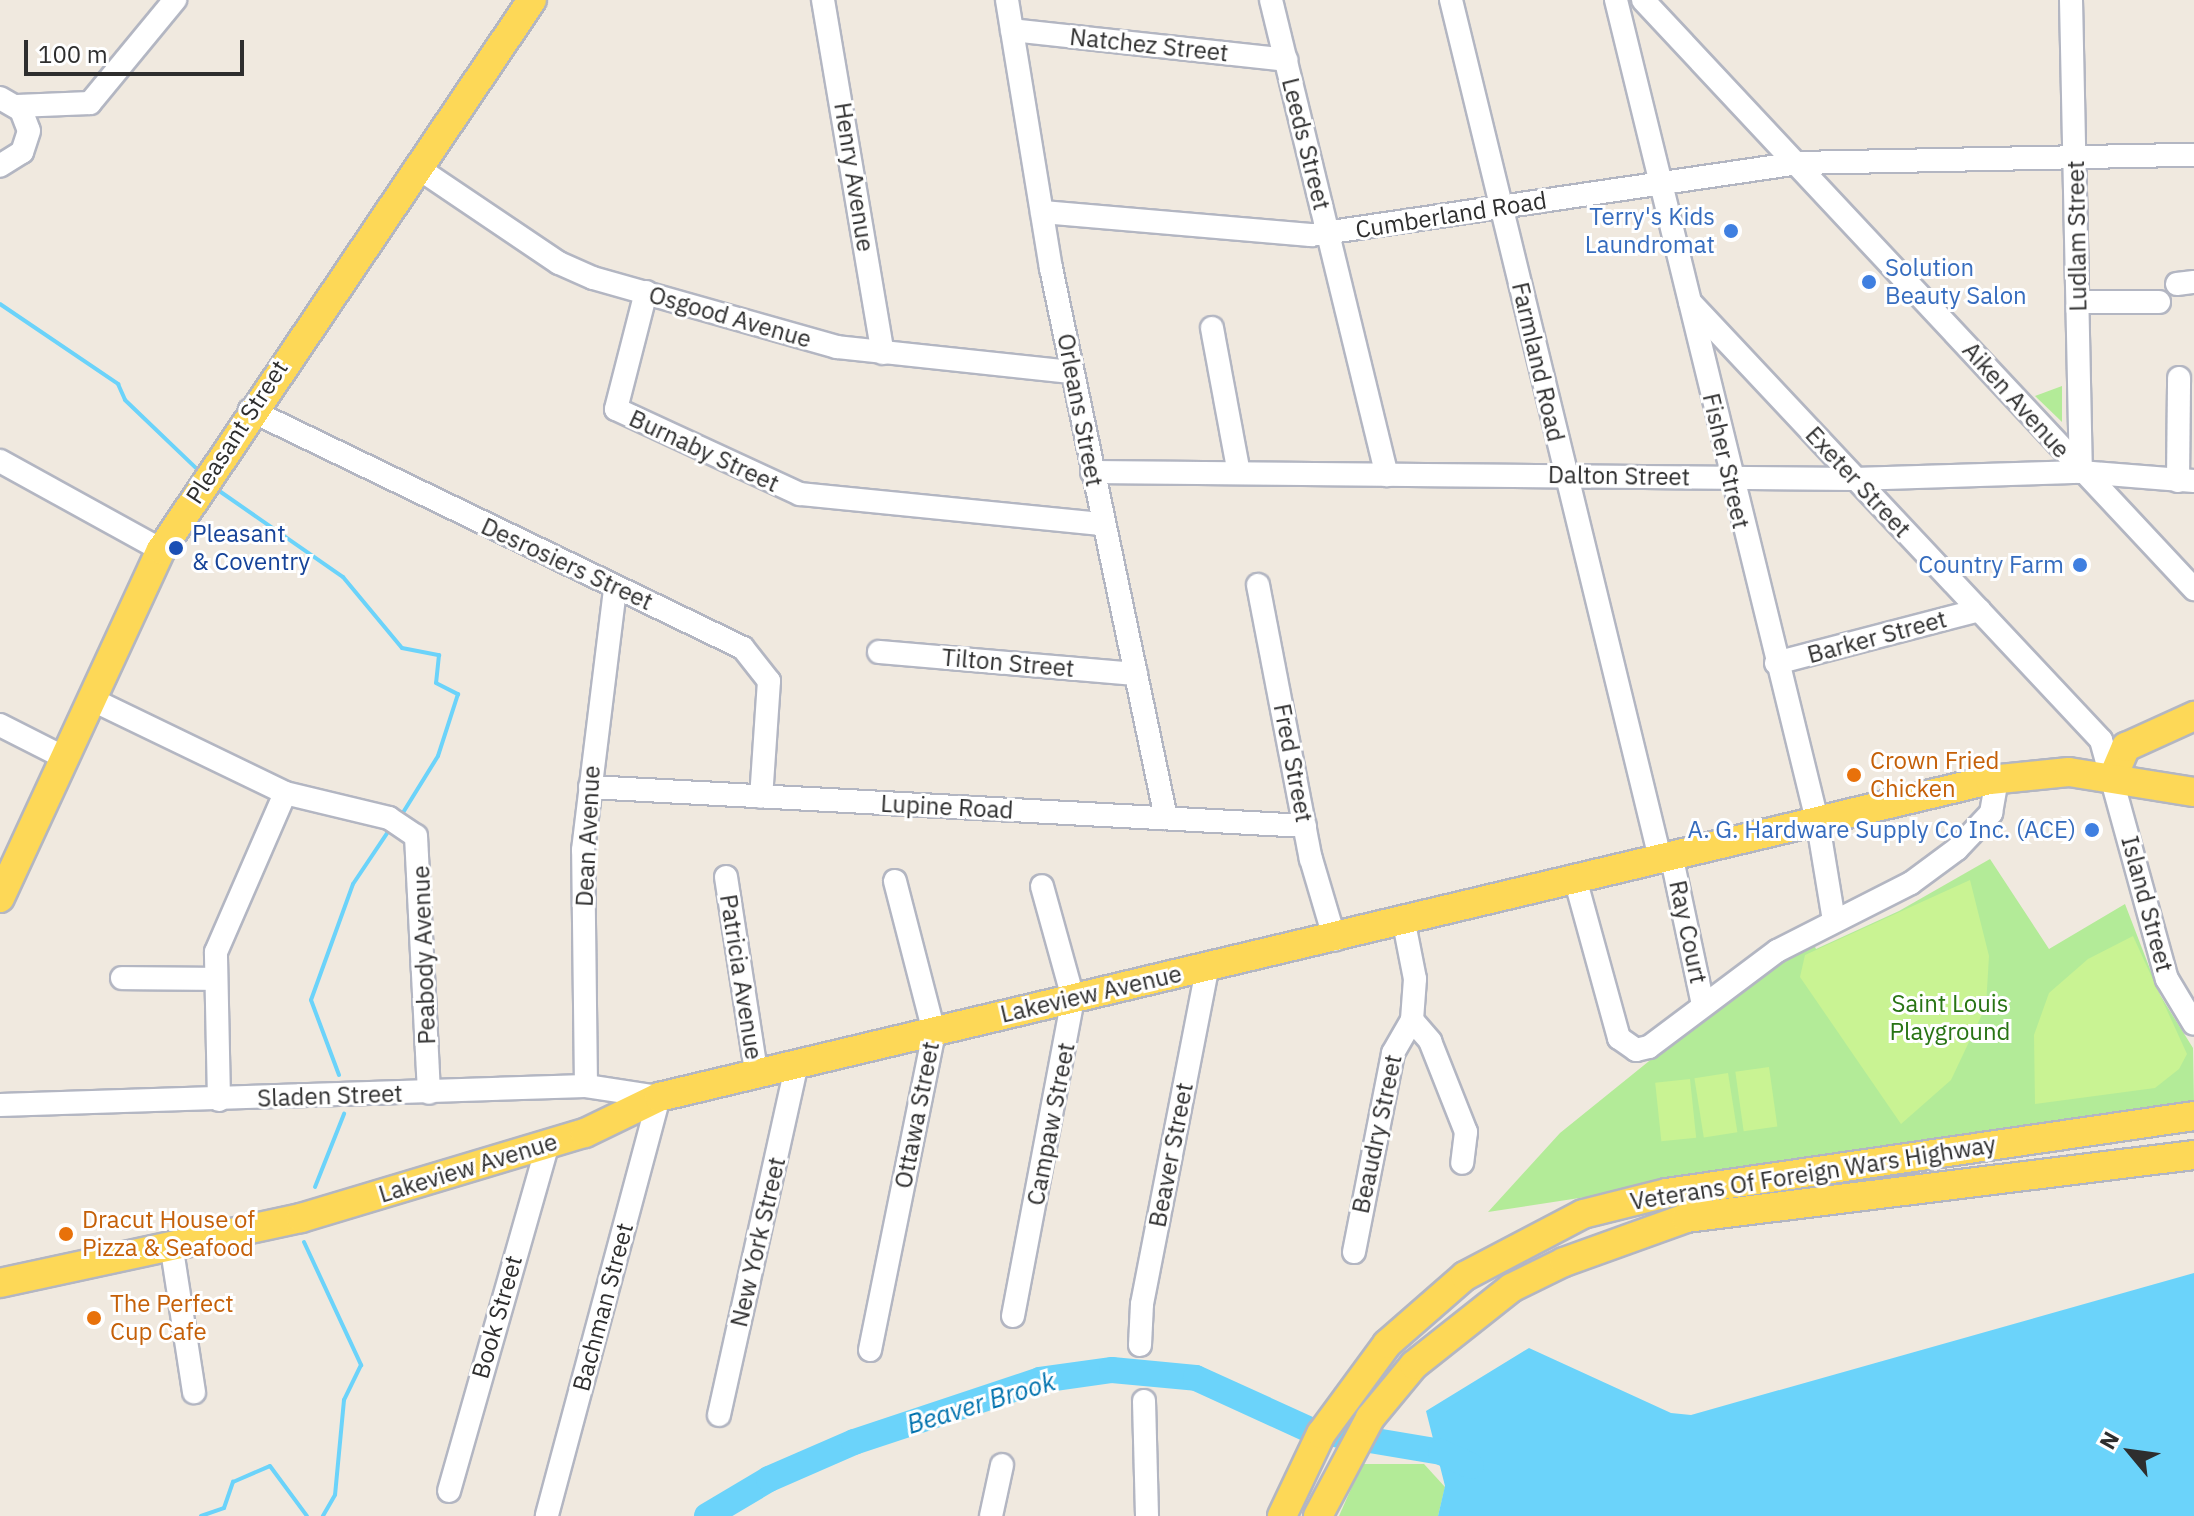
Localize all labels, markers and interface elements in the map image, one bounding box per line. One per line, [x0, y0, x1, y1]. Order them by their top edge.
street label: Natchez Street [1068, 22, 1230, 68]
scale bar [28, 24, 248, 74]
text: 100 m [38, 38, 108, 70]
street label: Leeds Street [1276, 75, 1336, 213]
street label: Henry Avenue [828, 100, 880, 254]
street label: Ludlam Street [2061, 160, 2093, 312]
street label: Cumberland Road [1353, 186, 1549, 244]
place label: Terry's Kids Laundromat [1585, 203, 1715, 259]
marker: Terry's Kids Laundromat [1722, 222, 1740, 240]
place label: Solution Beauty Salon [1885, 254, 2027, 310]
marker: Solution Beauty Salon [1860, 273, 1878, 291]
street label: Farmland Road [1506, 279, 1570, 445]
street label: Osgood Avenue [645, 280, 815, 354]
street label: Orleans Street [1051, 331, 1109, 489]
street label: Aiken Avenue [1956, 336, 2076, 464]
street label: Pleasant Street [180, 355, 294, 509]
street label: Fisher Street [1696, 390, 1756, 532]
street label: Burnaby Street [625, 404, 783, 498]
street label: Exeter Street [1799, 421, 1917, 543]
street label: Dalton Street [1548, 460, 1690, 492]
street label: Desrosiers Street [477, 512, 657, 616]
place label: Pleasant & Coventry [192, 520, 310, 576]
marker: Pleasant & Coventry [167, 539, 185, 557]
place label: Country Farm [1918, 551, 2064, 579]
marker: Country Farm [2071, 556, 2089, 574]
street label: Barker Street [1804, 605, 1950, 669]
street label: Tilton Street [940, 643, 1076, 683]
street label: Fred Street [1267, 701, 1319, 825]
place label: Crown Fried Chicken [1870, 747, 1999, 803]
street label: Dean Avenue [570, 765, 606, 907]
marker: Crown Fried Chicken [1845, 766, 1863, 784]
street label: Lupine Road [880, 789, 1014, 825]
place label: A. G. Hardware Supply Co Inc. (ACE) [1687, 816, 2076, 844]
marker: A. G. Hardware Supply Co Inc. (ACE) [2083, 821, 2101, 839]
street label: Island Street [2115, 833, 2179, 975]
street label: Peabody Avenue [406, 865, 442, 1045]
street label: Ray Court [1663, 878, 1713, 986]
street label: Patricia Avenue [714, 892, 768, 1062]
street label: Lakeview Avenue [998, 959, 1184, 1029]
park label: Saint Louis Playground [1889, 990, 2011, 1046]
street label: Ottawa Street [889, 1039, 945, 1191]
street label: Campaw Street [1021, 1040, 1081, 1208]
street label: Beaudry Street [1346, 1052, 1408, 1216]
street label: Sladen Street [257, 1079, 403, 1113]
street label: Beaver Street [1143, 1080, 1199, 1230]
street label: Lakeview Avenue [375, 1127, 561, 1209]
street label: Veterans Of Foreign Wars Highway [1628, 1130, 1998, 1216]
street label: New York Street [724, 1154, 792, 1330]
place label: Dracut House of Pizza & Seafood [82, 1206, 255, 1262]
street label: Bachman Street [567, 1220, 639, 1394]
marker: Dracut House of Pizza & Seafood [57, 1225, 75, 1243]
street label: Book Street [466, 1252, 528, 1382]
place label: The Perfect Cup Cafe [110, 1290, 234, 1346]
marker: The Perfect Cup Cafe [85, 1309, 103, 1327]
water label: Beaver Brook [903, 1366, 1059, 1440]
north arrow [2090, 1412, 2170, 1492]
text: N [2092, 1426, 2125, 1454]

